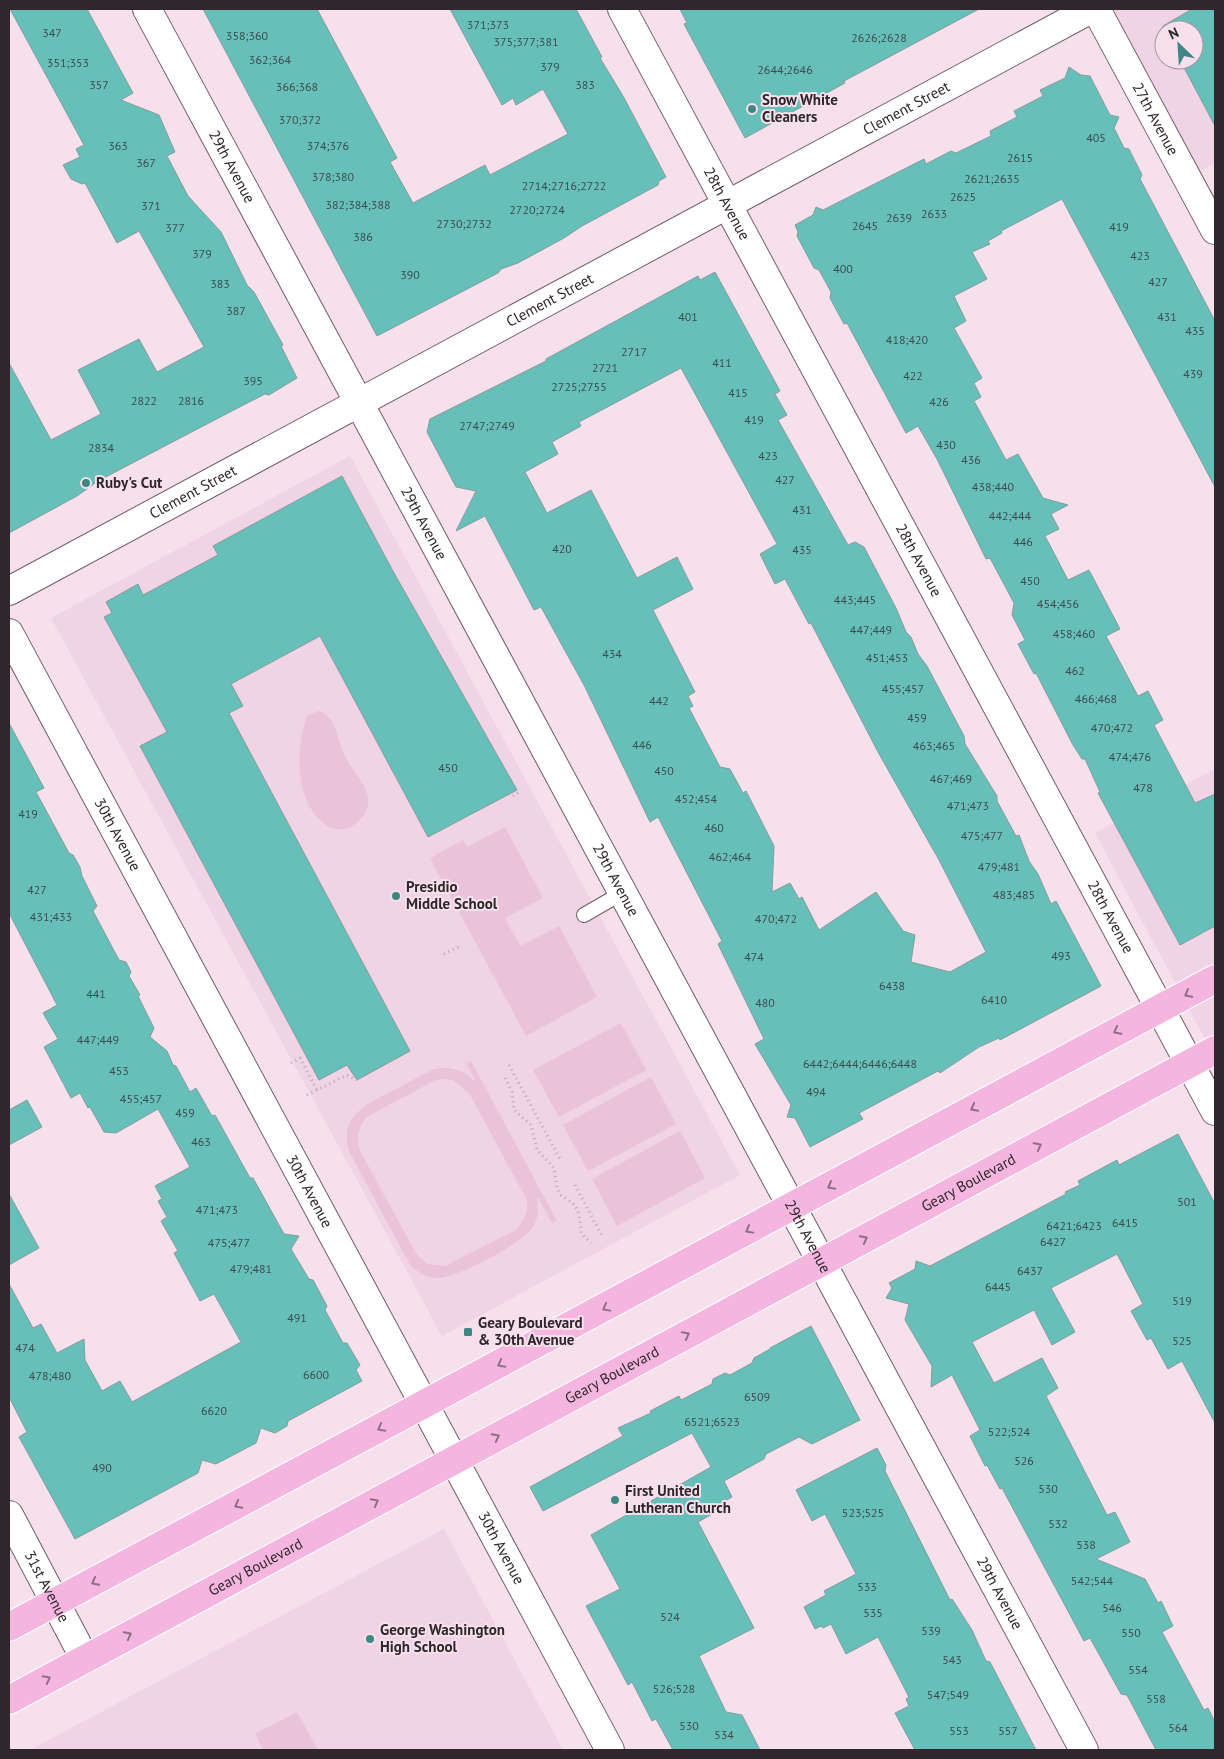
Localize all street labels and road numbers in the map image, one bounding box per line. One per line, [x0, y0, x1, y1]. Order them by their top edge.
street label: Clement Street [859, 77, 953, 139]
street label: 27th Avenue [1128, 79, 1183, 158]
street label: 29th Avenue [205, 127, 260, 206]
street label: 28th Avenue [700, 164, 755, 243]
street label: Clement Street [503, 269, 596, 331]
street label: Clement Street [146, 460, 240, 523]
street label: 29th Avenue [397, 483, 452, 563]
street label: 28th Avenue [892, 520, 946, 600]
street label: 30th Avenue [91, 795, 145, 874]
street label: 29th Avenue [589, 840, 643, 919]
street label: 28th Avenue [1084, 877, 1138, 956]
street label: Geary Boulevard [918, 1149, 1019, 1216]
street label: 30th Avenue [282, 1151, 337, 1231]
street label: 29th Avenue [781, 1196, 835, 1276]
street label: Geary Boulevard [561, 1341, 662, 1408]
street label: 30th Avenue [474, 1508, 529, 1588]
street label: Geary Boulevard [205, 1534, 306, 1600]
street label: 31st Avenue [21, 1547, 74, 1625]
street label: 29th Avenue [973, 1553, 1027, 1633]

